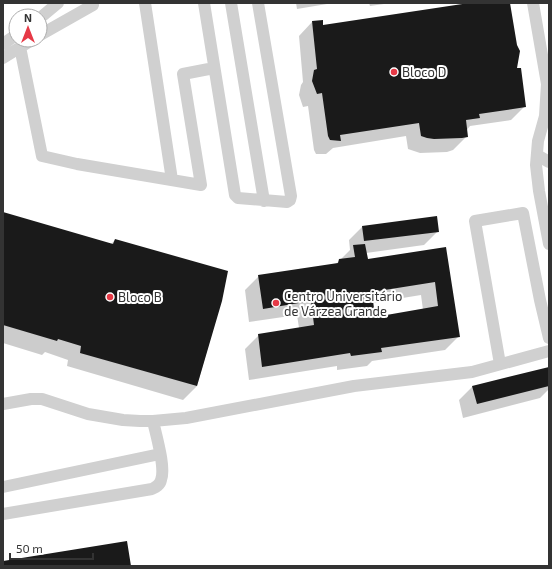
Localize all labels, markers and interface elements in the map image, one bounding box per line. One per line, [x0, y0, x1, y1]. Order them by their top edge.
north arrow [8, 8, 48, 48]
text: N [24, 11, 32, 24]
place label: Bloco D [402, 64, 446, 80]
marker: Bloco D [389, 67, 399, 77]
place label: Centro Universitário de Várzea Grande [284, 288, 402, 319]
place label: Bloco B [118, 289, 162, 305]
marker: Bloco B [105, 292, 115, 302]
marker: Centro Universitário de Várzea Grande [271, 298, 281, 308]
scale bar [10, 535, 93, 561]
text: 50 m [16, 541, 43, 555]

